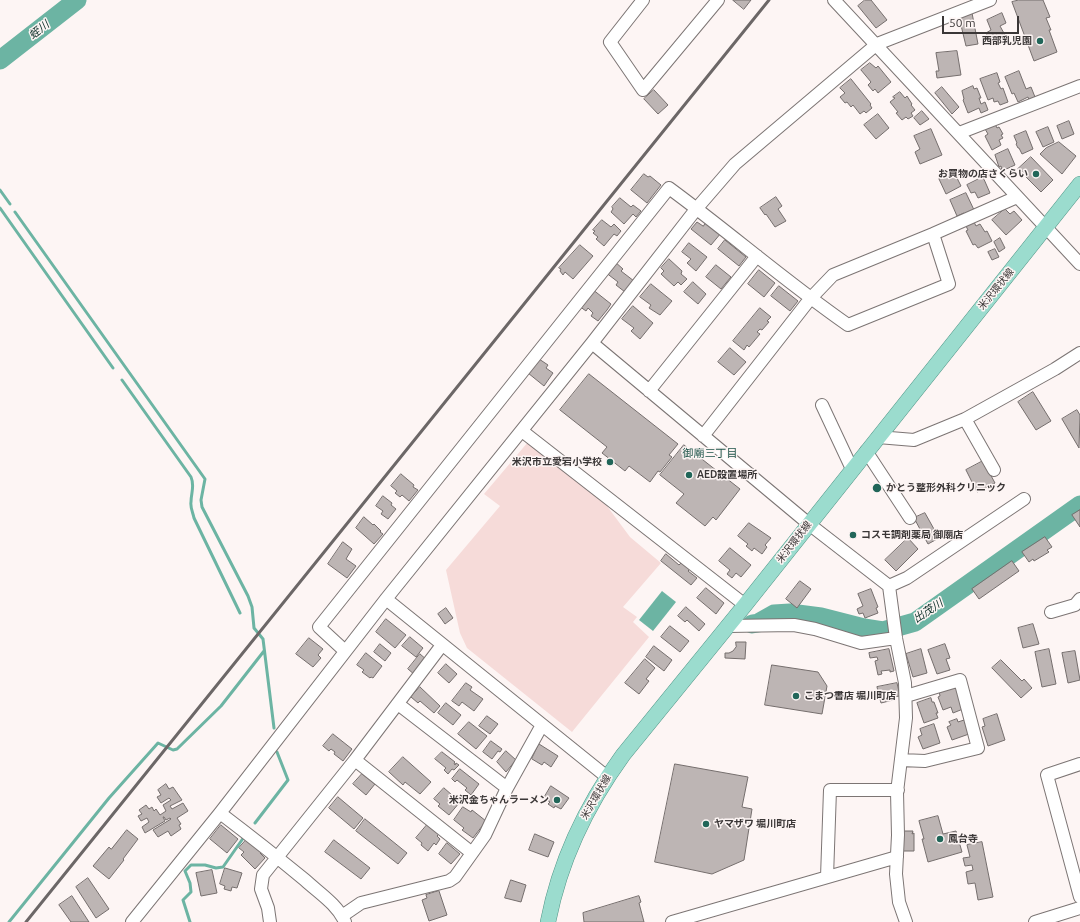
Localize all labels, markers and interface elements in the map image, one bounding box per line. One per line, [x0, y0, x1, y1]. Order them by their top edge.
scale bar [944, 8, 1021, 34]
text: 50 m [949, 16, 976, 29]
water label: 蛭川 [26, 18, 52, 42]
place label: 西部乳児園 [982, 35, 1032, 47]
marker: 西部乳児園 [1035, 36, 1045, 46]
place label: お買物の店さくらい [938, 168, 1028, 180]
marker: お買物の店さくらい [1031, 169, 1041, 179]
street label: 米沢環状線 [976, 266, 1016, 312]
district label: 御廟三丁目 [683, 446, 737, 460]
place label: 米沢市立愛宕小学校 [512, 456, 602, 468]
marker: 米沢市立愛宕小学校 [605, 457, 615, 467]
place label: AED設置場所 [697, 469, 757, 481]
marker: AED設置場所 [684, 470, 694, 480]
marker: かとう整形外科クリニック [871, 482, 883, 494]
place label: かとう整形外科クリニック [886, 482, 1006, 494]
street label: 米沢環状線 [774, 519, 814, 565]
place label: コスモ調剤薬局 御廟店 [861, 529, 963, 541]
marker: コスモ調剤薬局 御廟店 [848, 530, 858, 540]
water label: 出茂川 [911, 596, 945, 626]
place label: こまつ書店 堀川町店 [804, 690, 896, 702]
marker: こまつ書店 堀川町店 [791, 691, 801, 701]
street label: 米沢環状線 [578, 772, 614, 822]
place label: 米沢金ちゃんラーメン [449, 794, 549, 806]
marker: 米沢金ちゃんラーメン [552, 795, 562, 805]
place label: ヤマザワ 堀川町店 [714, 818, 796, 830]
marker: ヤマザワ 堀川町店 [701, 819, 711, 829]
place label: 鳳台寺 [948, 833, 978, 845]
marker: 鳳台寺 [935, 834, 945, 844]

